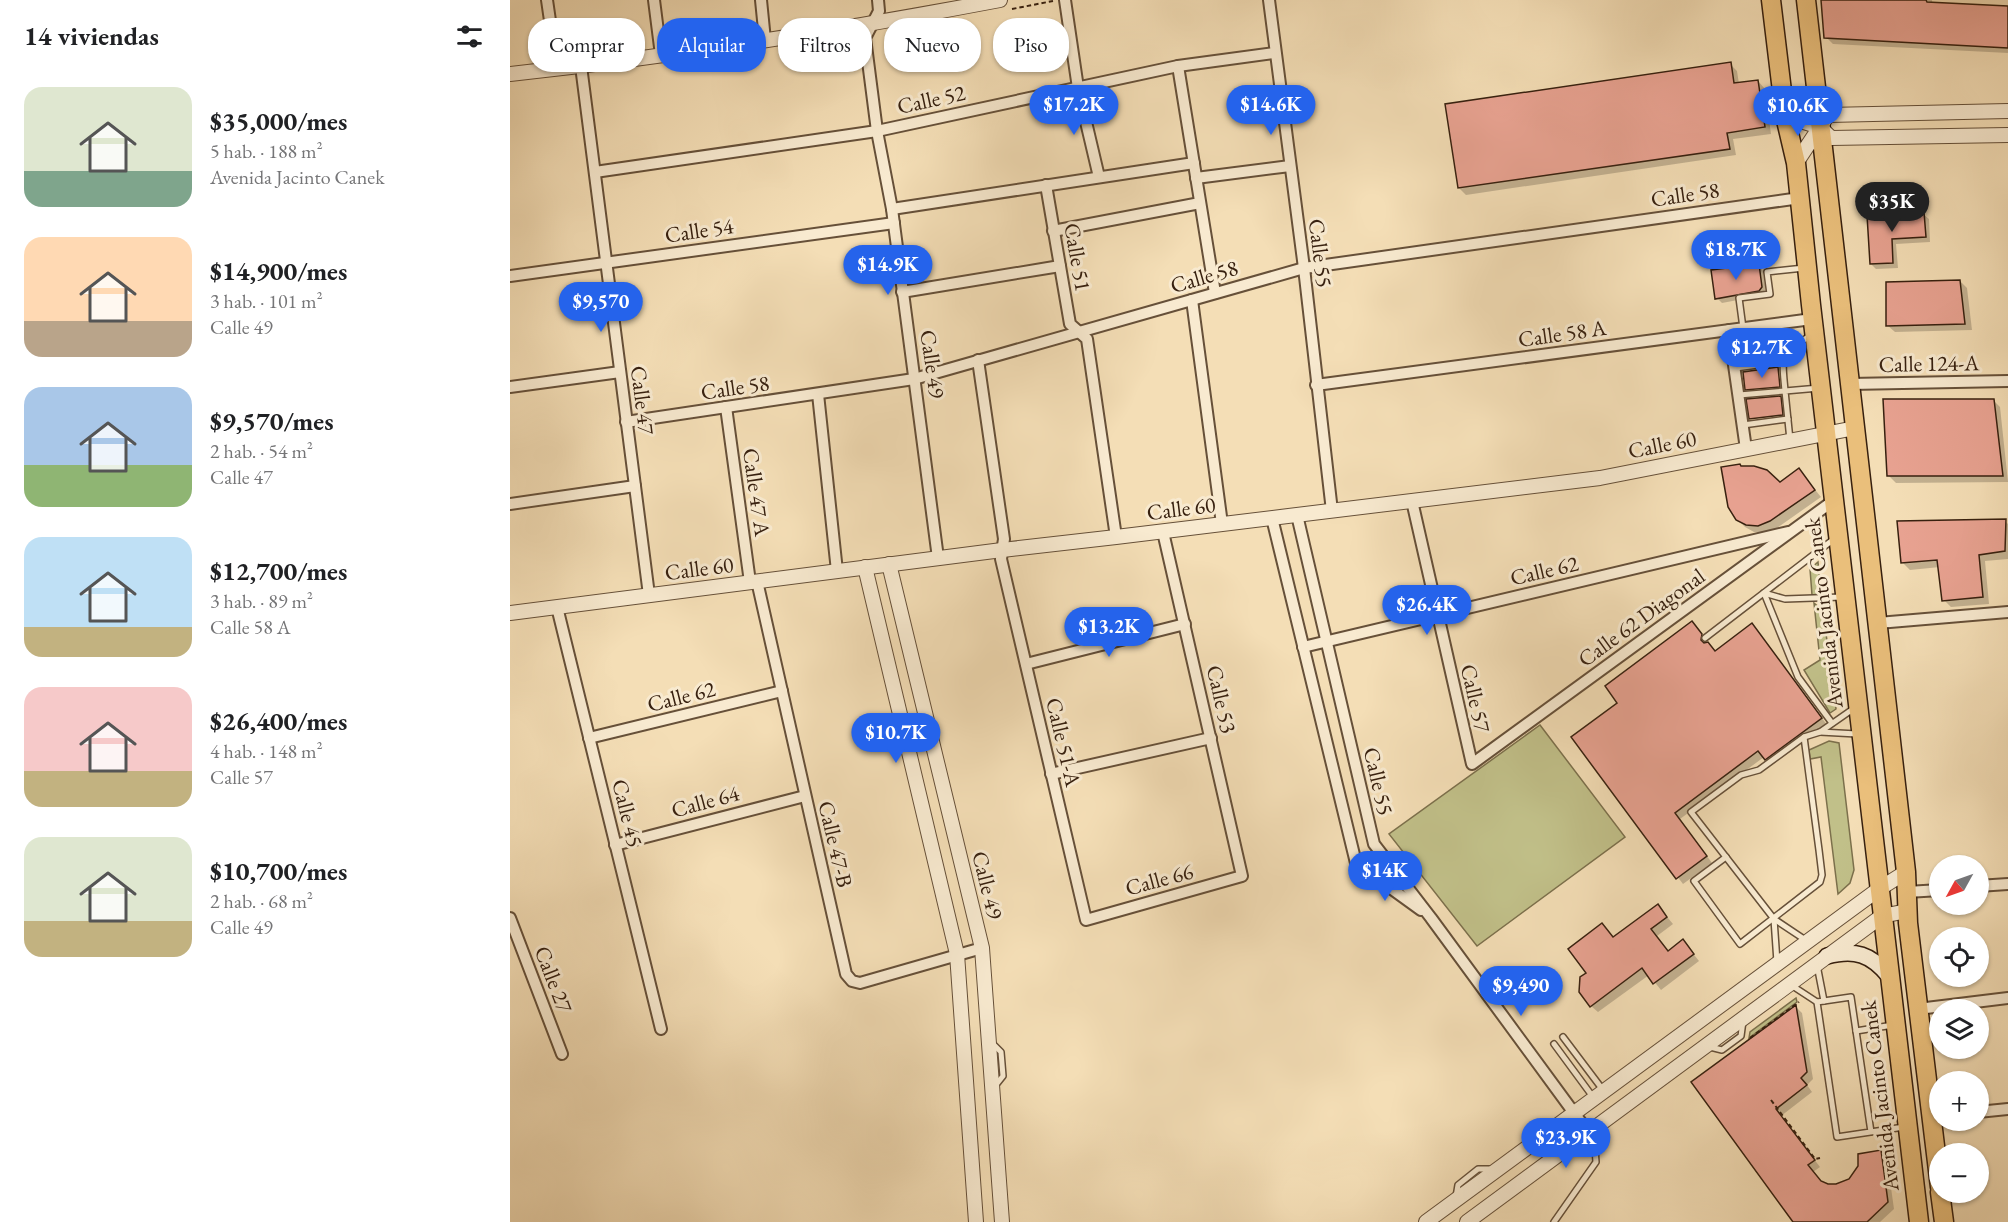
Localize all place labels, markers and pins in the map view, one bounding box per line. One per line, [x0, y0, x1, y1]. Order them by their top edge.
pin: $17.2K [1025, 85, 1123, 136]
pin: $14.6K [1222, 85, 1320, 136]
pin: $10.6K [1749, 86, 1847, 137]
pin: $35K [1856, 182, 1928, 233]
pin: $18.7K [1687, 230, 1785, 281]
pin: $14.9K [839, 245, 937, 296]
pin: $9,570 [552, 282, 650, 333]
pin: $12.7K [1713, 328, 1811, 379]
pin: $26.4K [1378, 585, 1476, 636]
pin: $13.2K [1060, 607, 1158, 658]
pin: $10.7K [847, 713, 945, 764]
pin: $14K [1349, 851, 1421, 902]
pin: $9,490 [1472, 966, 1570, 1017]
pin: $23.9K [1517, 1118, 1615, 1169]

